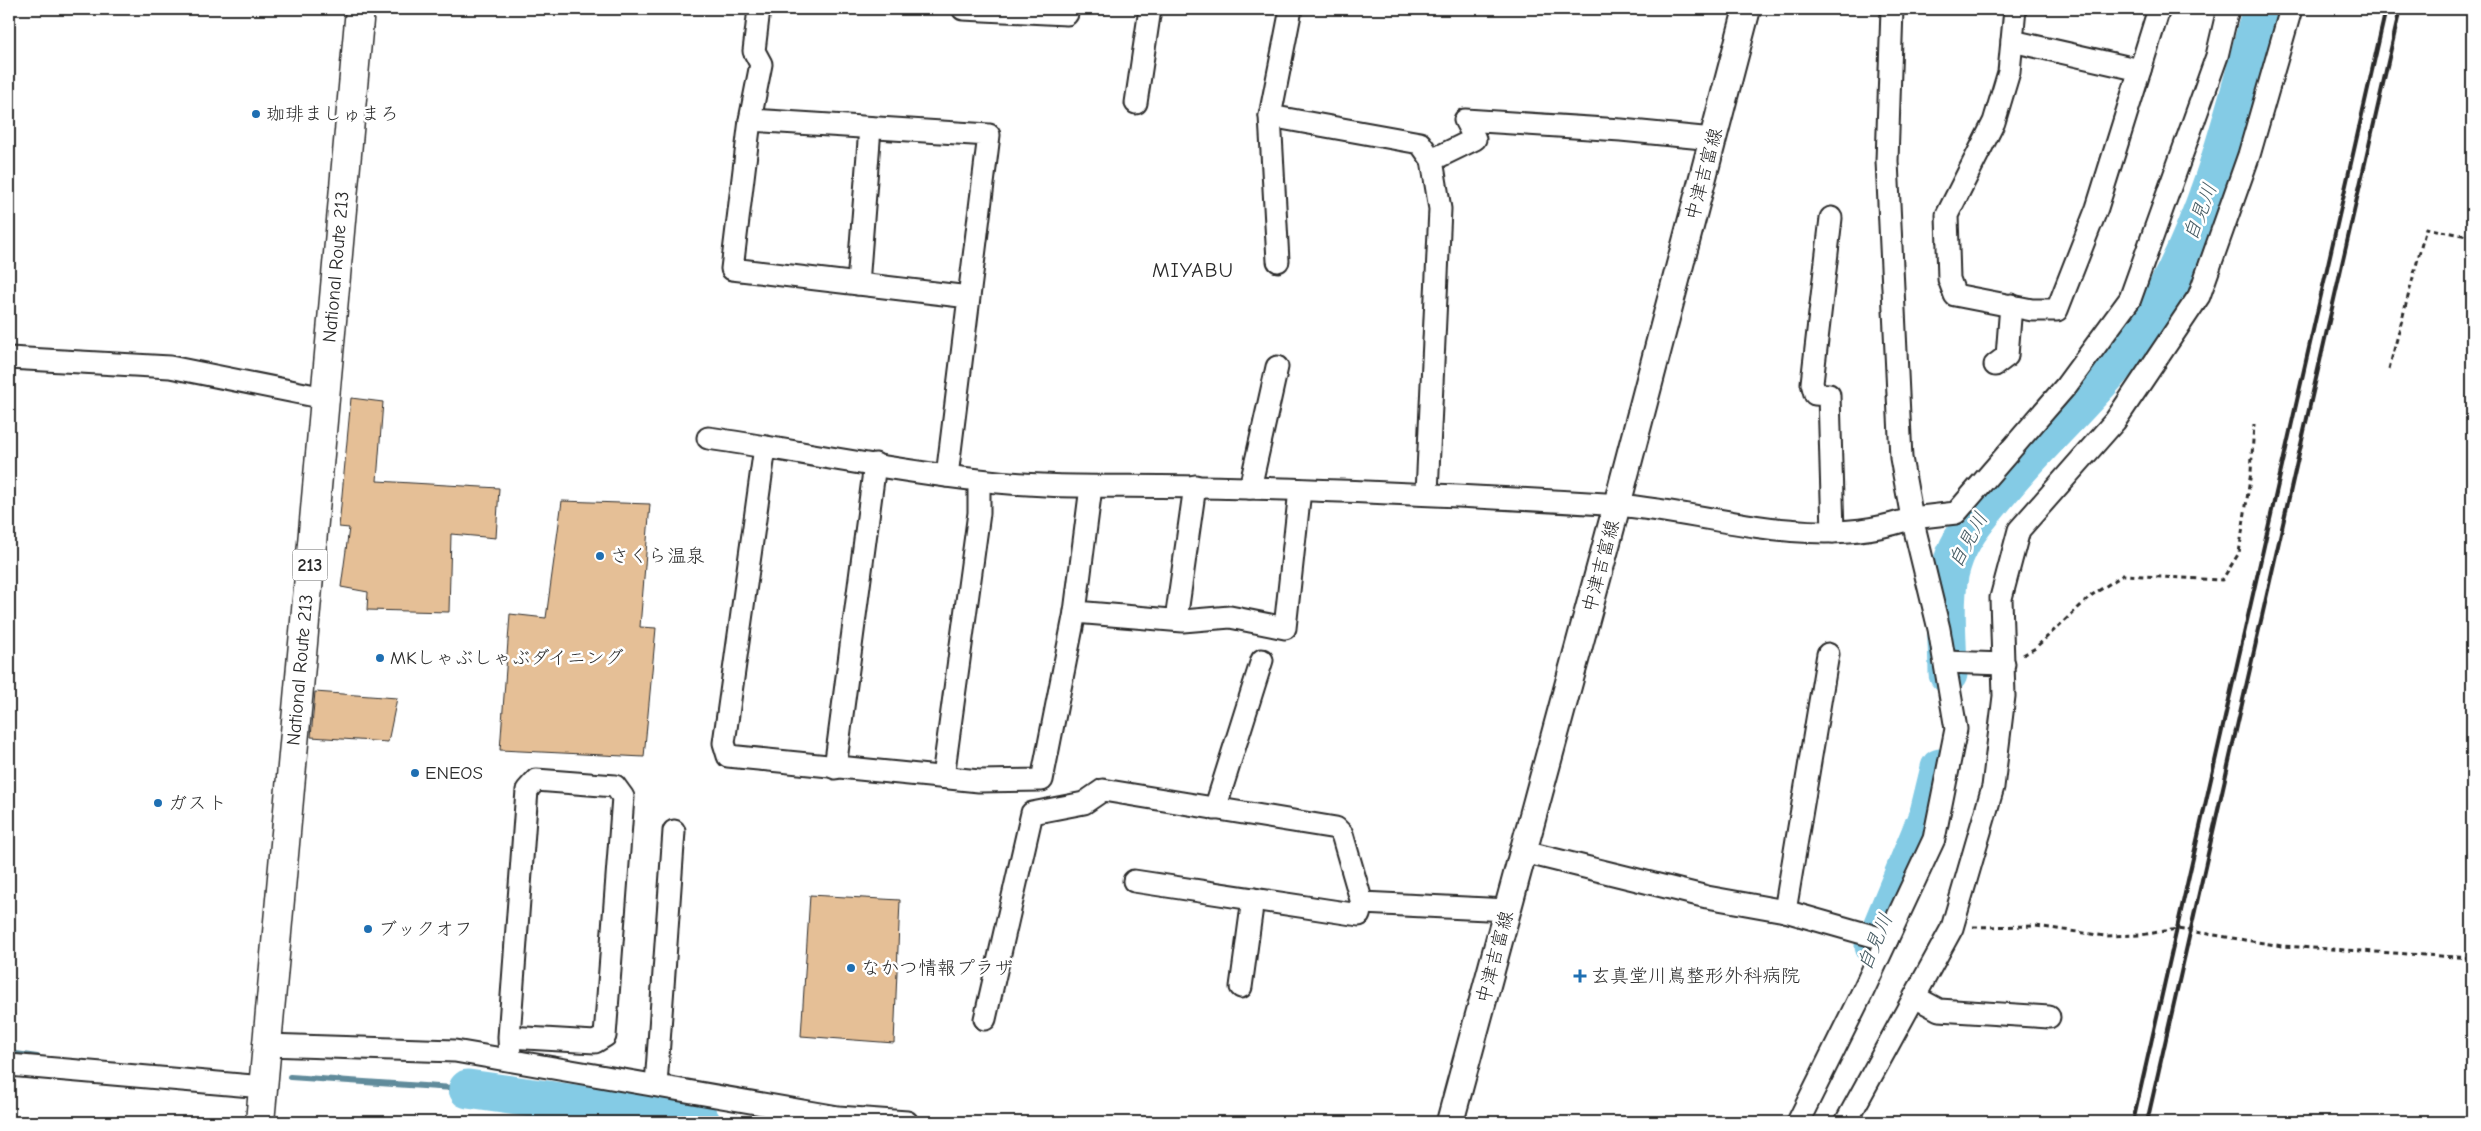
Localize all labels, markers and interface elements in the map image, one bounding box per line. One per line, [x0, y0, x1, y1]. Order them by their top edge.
place label: 珈琲ましゅまろ [266, 103, 399, 125]
marker: 珈琲ましゅまろ [250, 108, 262, 120]
street label: 中津吉富線 [1681, 125, 1727, 223]
water label: 自見川 [2179, 180, 2221, 244]
street label: National Route 213 [318, 191, 354, 343]
district label: MIYABU [1152, 258, 1234, 282]
water label: 自見川 [1943, 508, 1993, 572]
street label: 中津吉富線 [1578, 517, 1624, 615]
place label: さくら温泉 [610, 545, 705, 567]
road number: 213 [292, 550, 328, 580]
marker: さくら温泉 [594, 550, 606, 562]
street label: National Route 213 [282, 594, 318, 746]
place label: MKしゃぶしゃぶダイニング [390, 647, 624, 669]
marker: MKしゃぶしゃぶダイニング [374, 652, 386, 664]
place label: ENEOS [425, 762, 483, 784]
marker: ENEOS [409, 767, 421, 779]
place label: ガスト [168, 792, 227, 814]
marker: ガスト [152, 797, 164, 809]
street label: 中津吉富線 [1472, 908, 1518, 1006]
water label: 自見川 [1853, 910, 1897, 974]
place label: ブックオフ [378, 918, 473, 940]
marker: ブックオフ [362, 923, 374, 935]
place label: なかつ情報プラザ [861, 957, 1013, 979]
marker: なかつ情報プラザ [845, 962, 857, 974]
place label: 玄真堂川嶌整形外科病院 [1591, 965, 1800, 987]
marker: 玄真堂川嶌整形外科病院 [1573, 969, 1587, 983]

